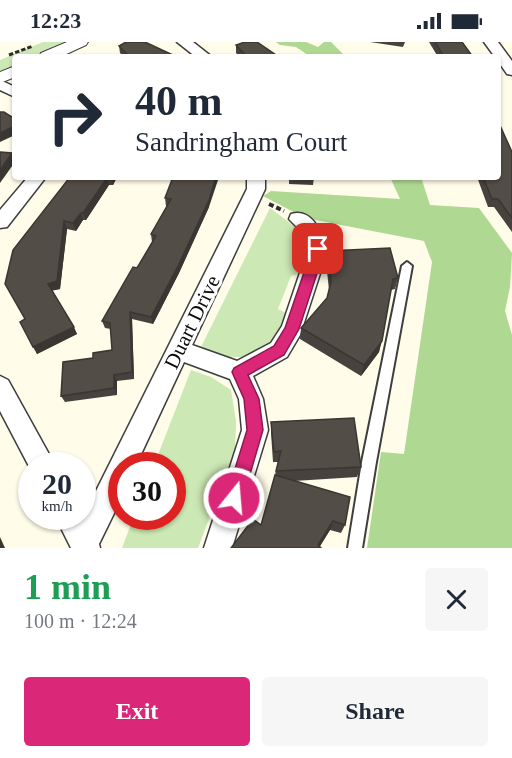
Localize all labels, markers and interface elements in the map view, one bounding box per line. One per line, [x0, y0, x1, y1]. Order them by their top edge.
text: 12:23 [30, 8, 81, 33]
icon: right [36, 78, 114, 156]
text: 40 m [135, 78, 223, 124]
text: Sandringham Court [135, 127, 347, 157]
pin [292, 223, 343, 274]
icon: arrive [301, 232, 334, 265]
street label: Duart Drive [159, 271, 225, 373]
speed limit sign: 30 [108, 452, 186, 530]
position arrow [202, 466, 266, 530]
text: 20 [42, 467, 72, 500]
text: km/h [42, 498, 72, 514]
text: 1 min [24, 567, 111, 607]
button: close [425, 568, 488, 631]
text: 100 m · 12:24 [24, 610, 137, 632]
button: Exit [24, 677, 250, 746]
button: Share [262, 677, 488, 746]

